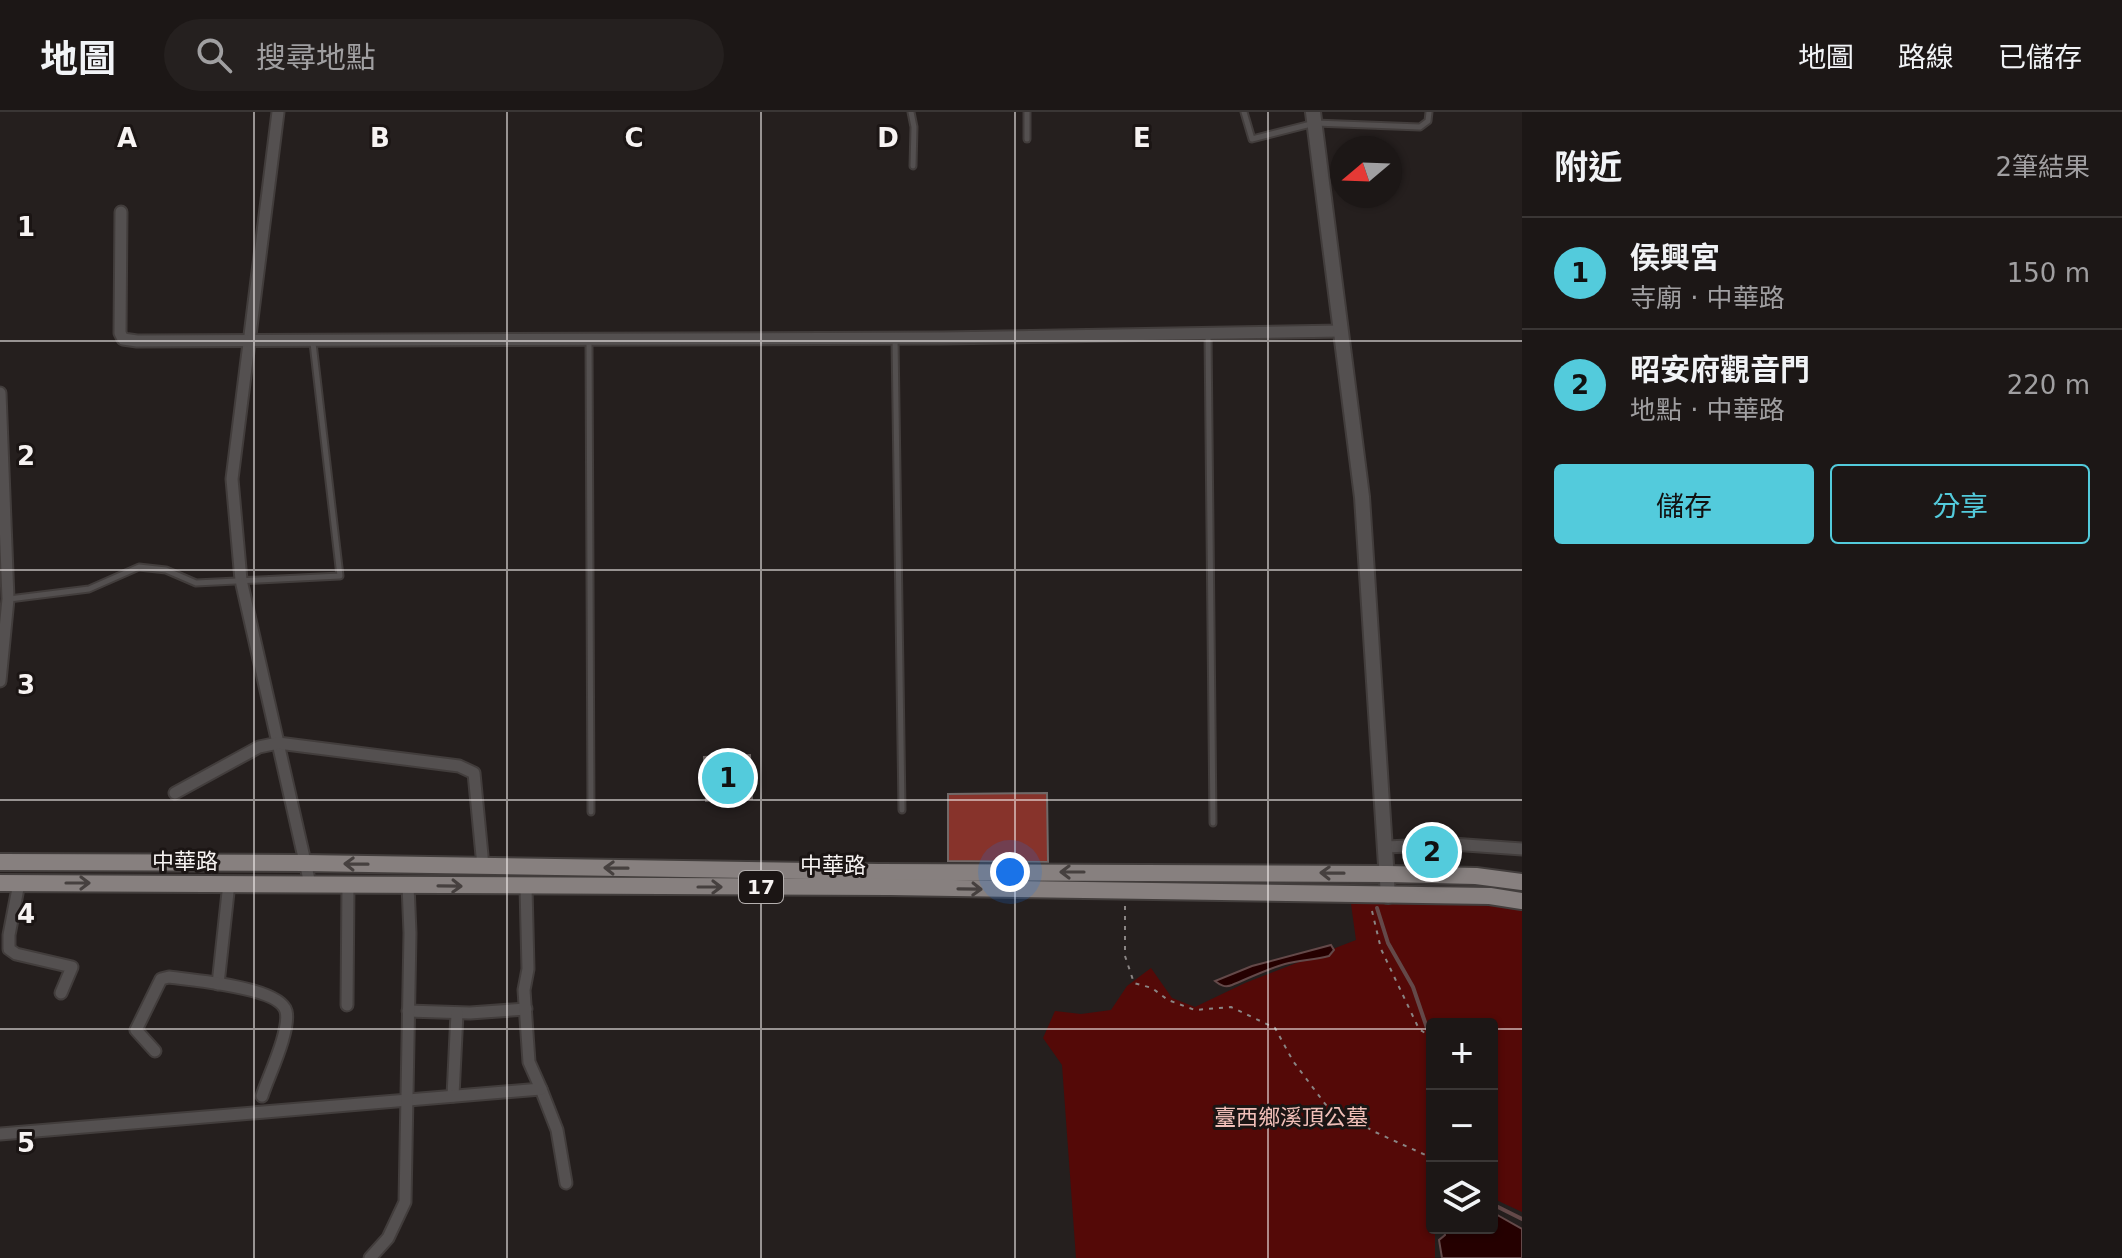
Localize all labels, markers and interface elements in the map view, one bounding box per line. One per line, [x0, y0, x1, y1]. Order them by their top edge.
search box [164, 19, 724, 91]
icon: search [192, 33, 236, 77]
text: 地圖 [40, 37, 116, 81]
text: 搜尋地點 [256, 40, 376, 75]
text: 地圖 [1798, 41, 1854, 74]
text: 路線 [1898, 41, 1954, 74]
text: 已儲存 [1998, 41, 2082, 74]
text: A [117, 123, 137, 153]
text: B [370, 123, 390, 153]
text: C [624, 123, 644, 153]
text: D [877, 123, 899, 153]
text: E [1133, 123, 1151, 153]
north arrow [1330, 136, 1402, 208]
text: 附近 [1554, 147, 1622, 187]
text: 2筆結果 [1995, 152, 2090, 182]
text: 1 [17, 212, 35, 242]
text: 侯興宮 [1630, 240, 1720, 275]
text: 1 [1571, 258, 1589, 288]
text: 150 m [2007, 258, 2090, 288]
text: 寺廟 · 中華路 [1630, 283, 1785, 313]
text: 昭安府觀音門 [1630, 352, 1810, 387]
text: 2 [1571, 370, 1589, 400]
text: 220 m [2007, 370, 2090, 400]
text: 地點 · 中華路 [1630, 395, 1785, 425]
text: 2 [17, 441, 35, 471]
button: 儲存 [1554, 464, 1814, 544]
button: 分享 [1830, 464, 2090, 544]
text: 3 [17, 670, 35, 700]
pin: 1 [702, 748, 754, 808]
pin: 2 [1406, 822, 1458, 882]
street label: 中華路 [152, 849, 218, 874]
your location [990, 852, 1030, 892]
street label: 中華路 [800, 853, 866, 878]
one-way arrow [343, 856, 370, 872]
one-way arrow [603, 860, 630, 876]
one-way arrow [1059, 864, 1086, 880]
one-way arrow [1319, 865, 1346, 881]
road number: 17 [739, 871, 783, 903]
one-way arrow [64, 875, 91, 891]
one-way arrow [436, 878, 463, 893]
one-way arrow [696, 879, 723, 895]
one-way arrow [956, 881, 983, 897]
text: 4 [17, 899, 35, 929]
map controls [1426, 1018, 1498, 1234]
button: + [1426, 1018, 1498, 1090]
button: − [1426, 1090, 1498, 1162]
park label: 臺西鄉溪頂公墓 [1214, 1105, 1368, 1130]
text: 5 [17, 1128, 35, 1158]
button: layers [1426, 1162, 1498, 1234]

